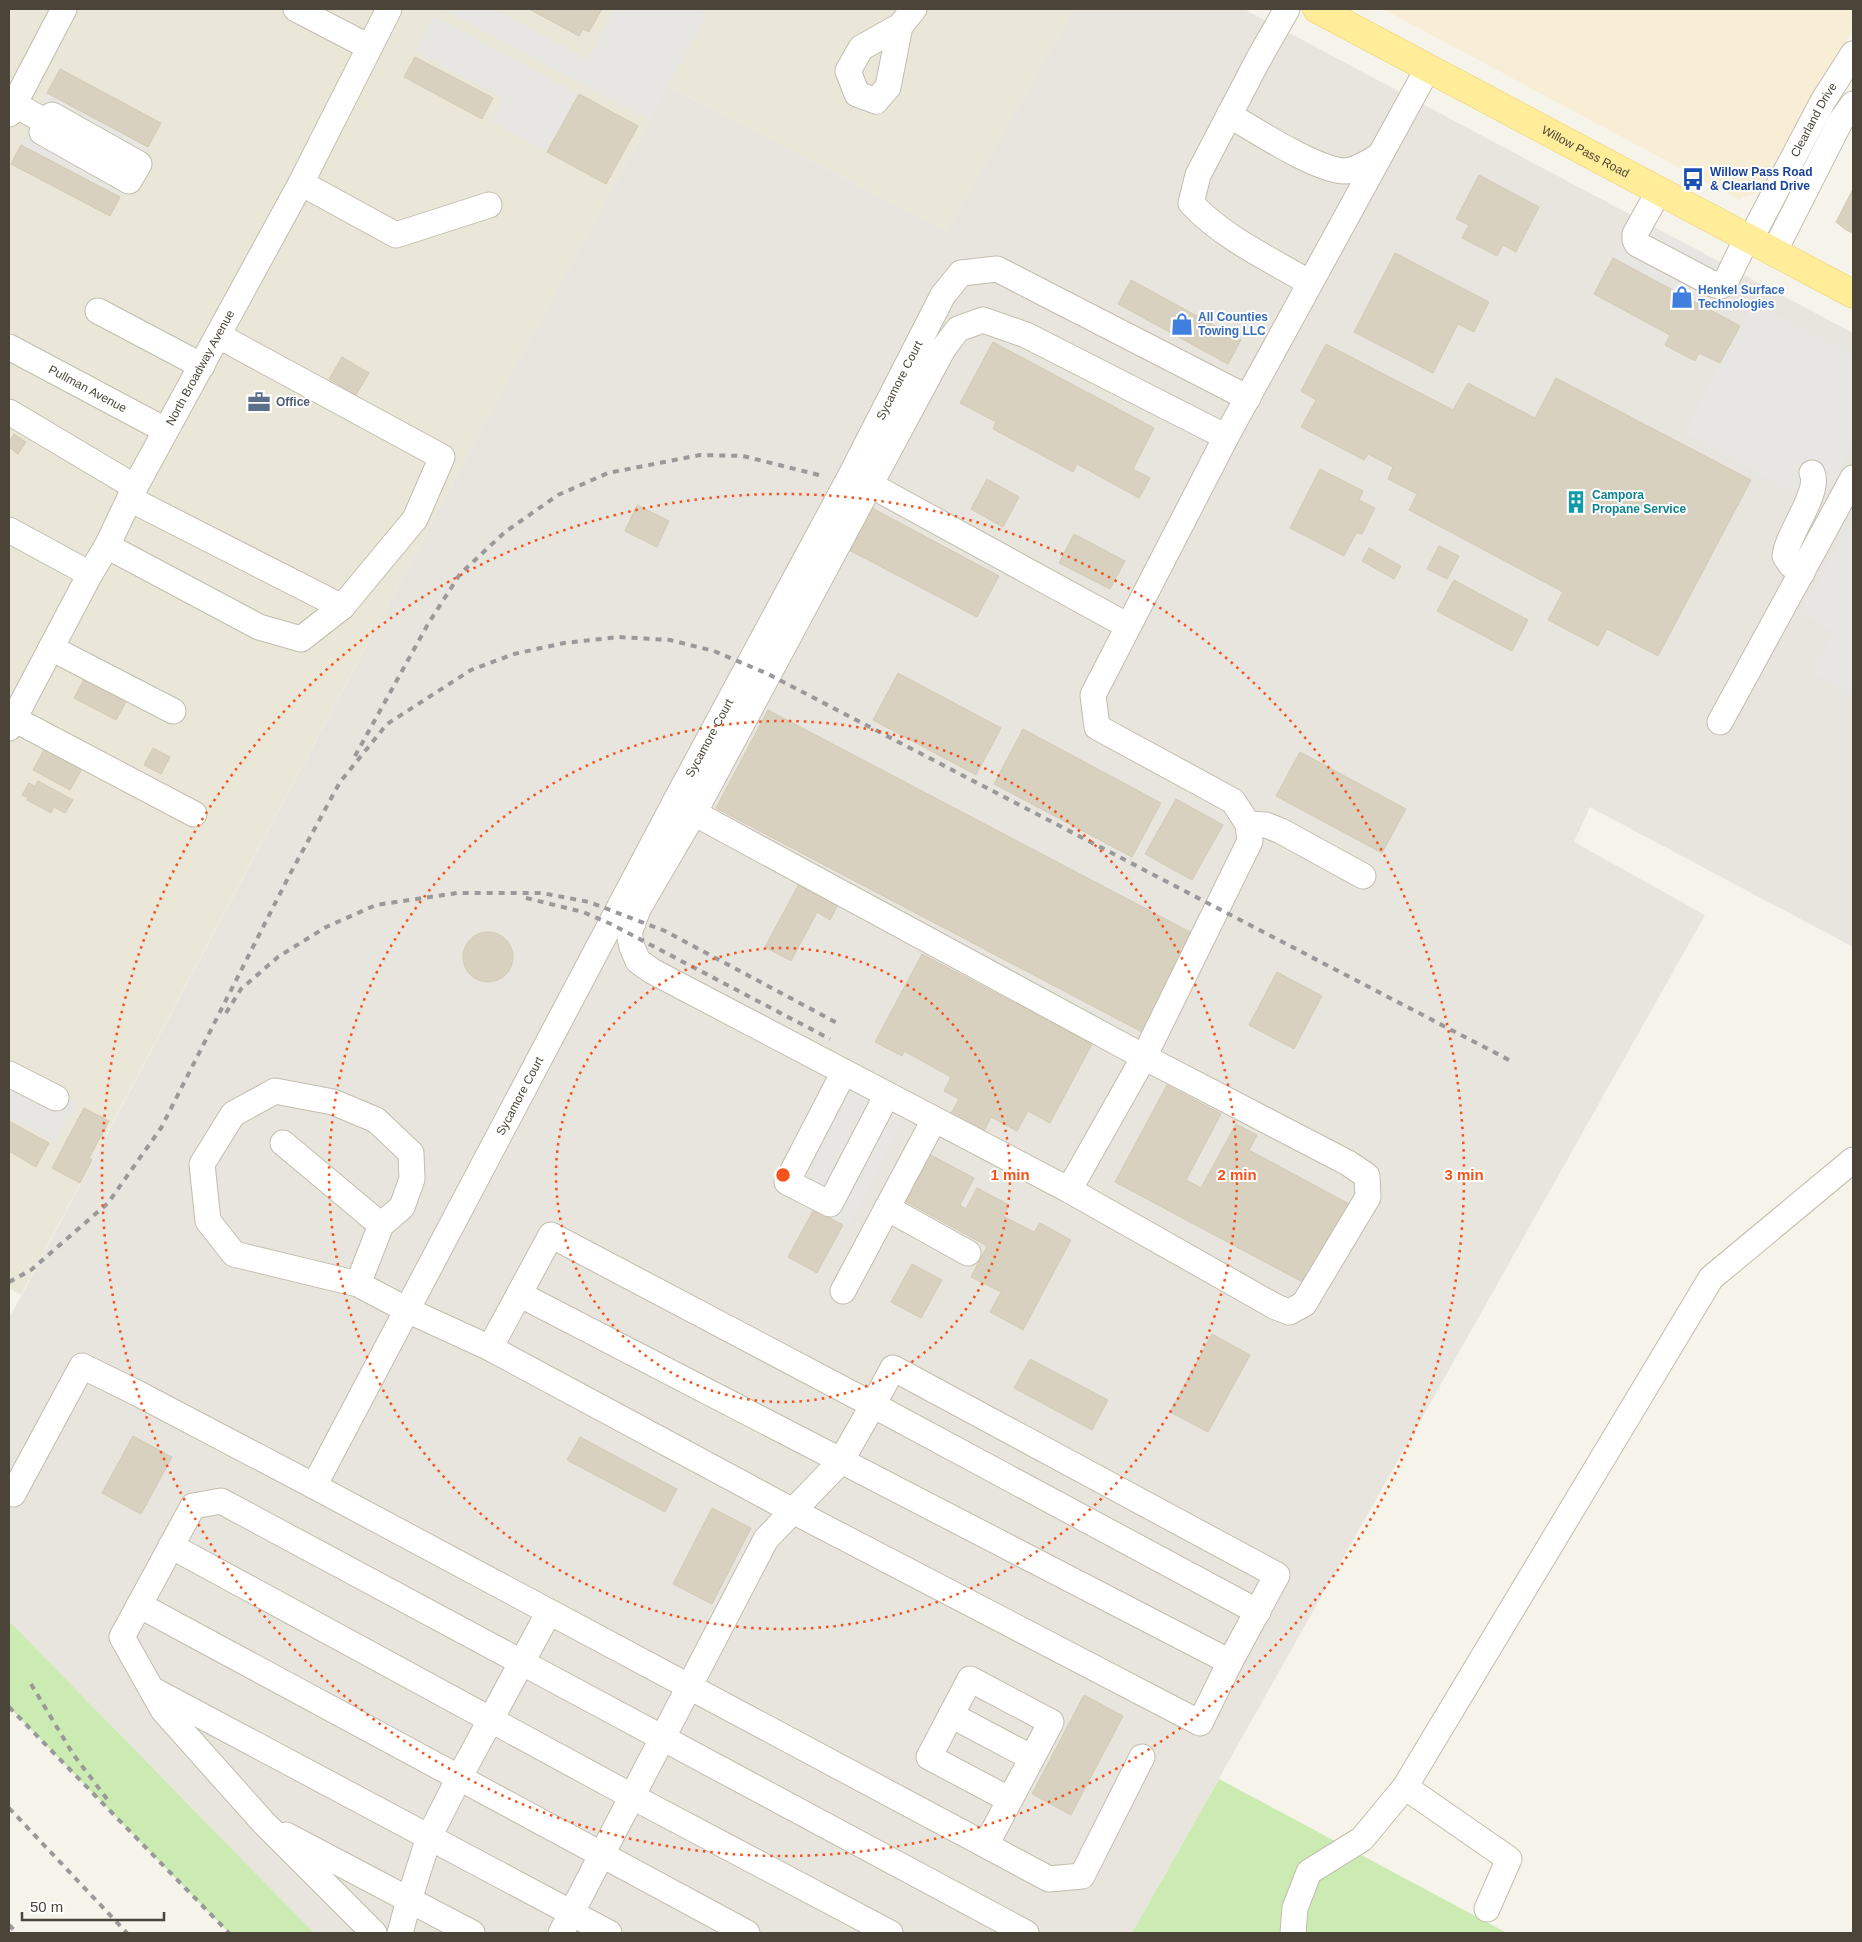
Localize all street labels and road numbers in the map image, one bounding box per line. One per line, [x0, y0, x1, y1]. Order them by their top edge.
street label: Clearland Drive [1788, 80, 1840, 160]
street label: Willow Pass Road [1539, 123, 1631, 181]
street label: North Broadway Avenue [163, 307, 237, 428]
street label: Sycamore Court [873, 338, 926, 422]
street label: Pullman Avenue [46, 362, 129, 415]
street label: Sycamore Court [683, 696, 736, 780]
street label: Sycamore Court [493, 1054, 547, 1138]

